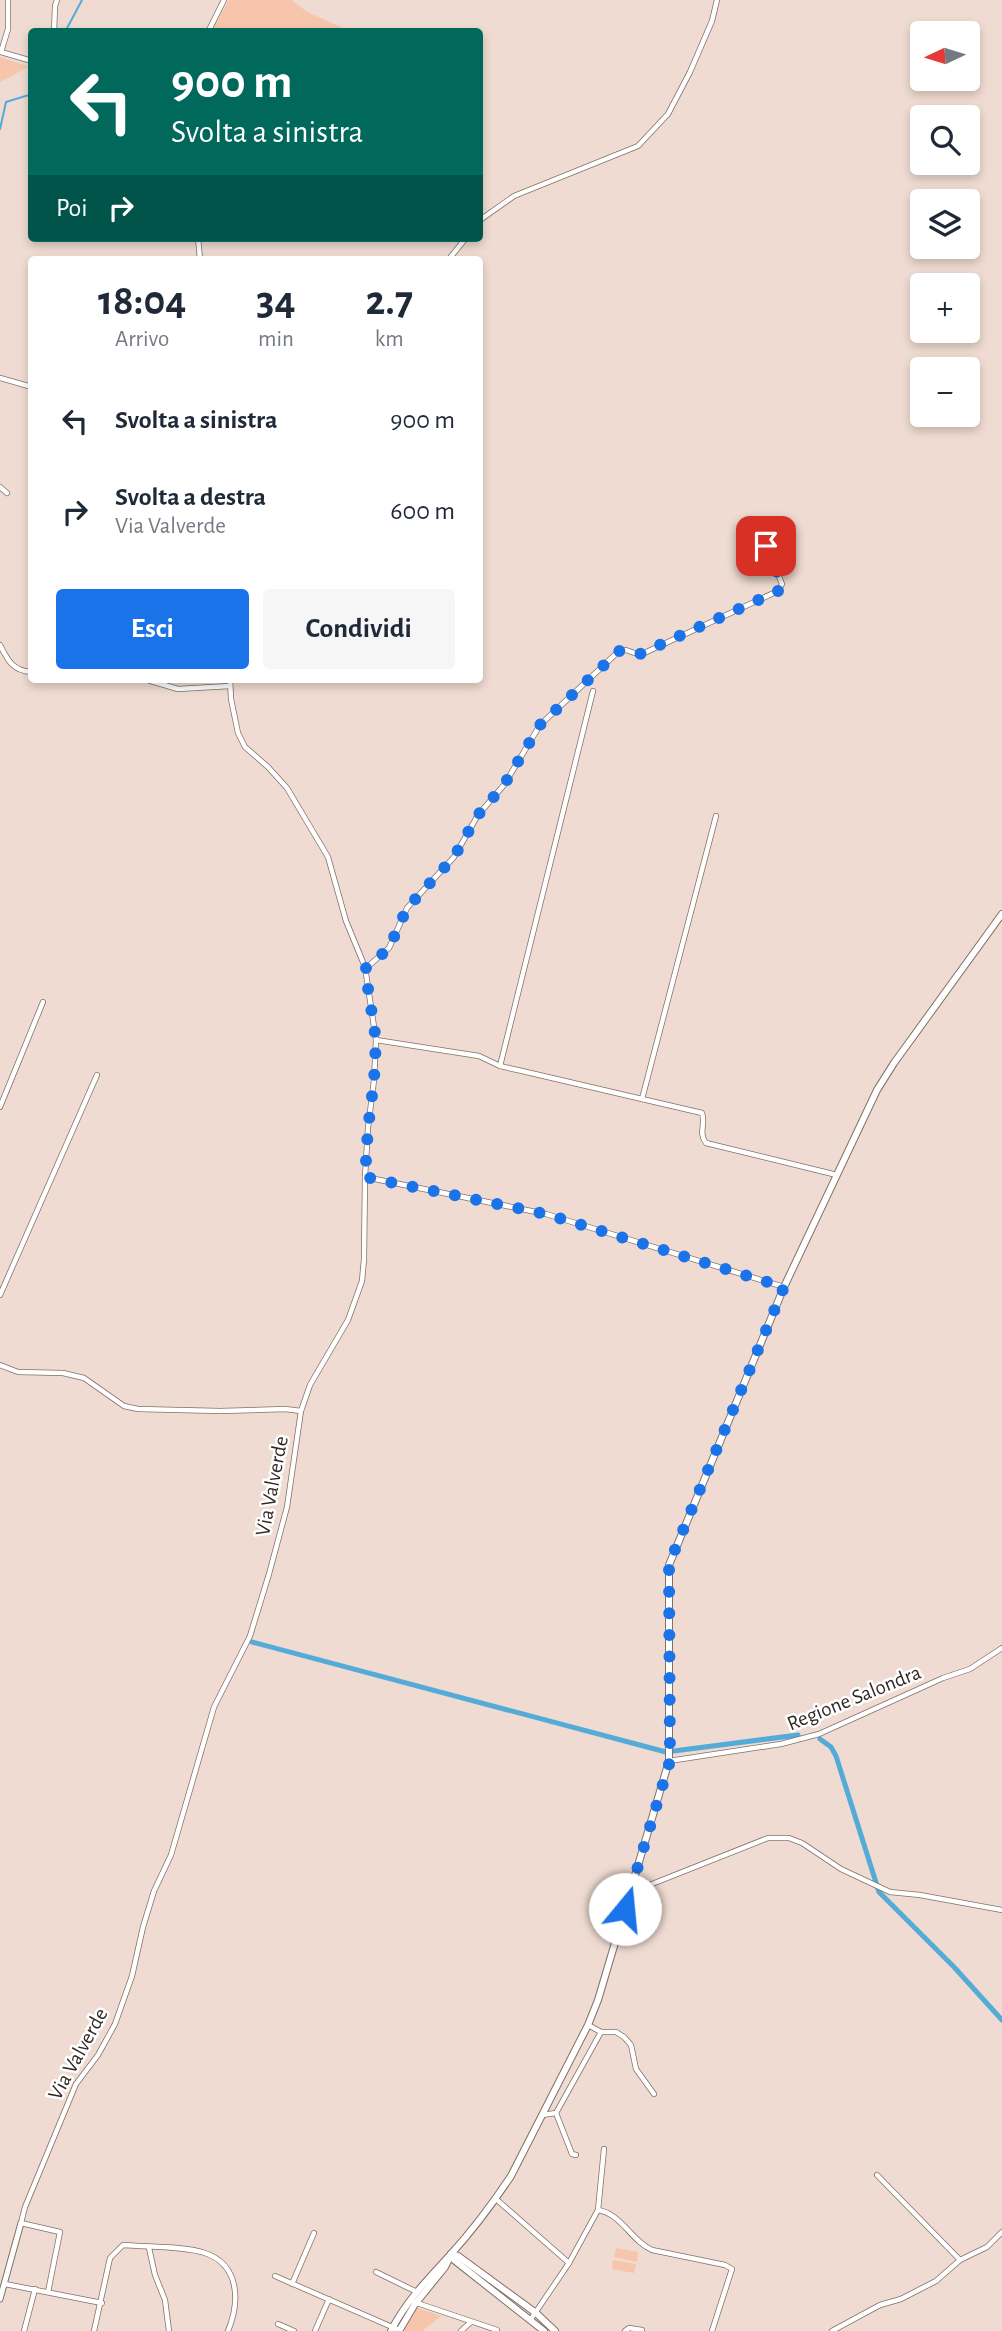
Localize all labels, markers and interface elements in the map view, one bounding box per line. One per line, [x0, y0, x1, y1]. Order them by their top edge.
north arrow [910, 21, 980, 91]
map controls [910, 21, 980, 427]
icon: left [56, 56, 147, 147]
text: 900 m [171, 58, 293, 107]
button: search [910, 105, 980, 175]
text: Svolta a sinistra [171, 116, 363, 148]
icon: right [102, 189, 140, 227]
button: layers [910, 189, 980, 259]
text: Poi [56, 195, 88, 221]
button: + [910, 273, 980, 343]
text: 18:04 [98, 280, 186, 322]
text: 34 [256, 280, 296, 322]
text: 2.7 [366, 280, 413, 322]
text: Arrivo [115, 328, 169, 351]
text: min [258, 328, 294, 351]
text: km [375, 328, 404, 351]
button: − [910, 357, 980, 427]
icon: left [56, 402, 94, 440]
text: Svolta a sinistra [115, 407, 277, 433]
text: 900 m [390, 407, 455, 433]
text: Svolta a destra [115, 484, 266, 510]
icon: right [56, 493, 94, 531]
text: 600 m [390, 498, 455, 524]
text: Via Valverde [115, 515, 226, 538]
pin [736, 516, 796, 576]
icon: arrive [747, 527, 785, 565]
button: Esci [56, 589, 249, 669]
button: Condividi [263, 589, 455, 669]
street label: Via Valverde [252, 1434, 292, 1538]
street label: Regione Salondra [784, 1662, 924, 1734]
position arrow [588, 1872, 662, 1946]
street label: Via Valverde [44, 2005, 112, 2103]

